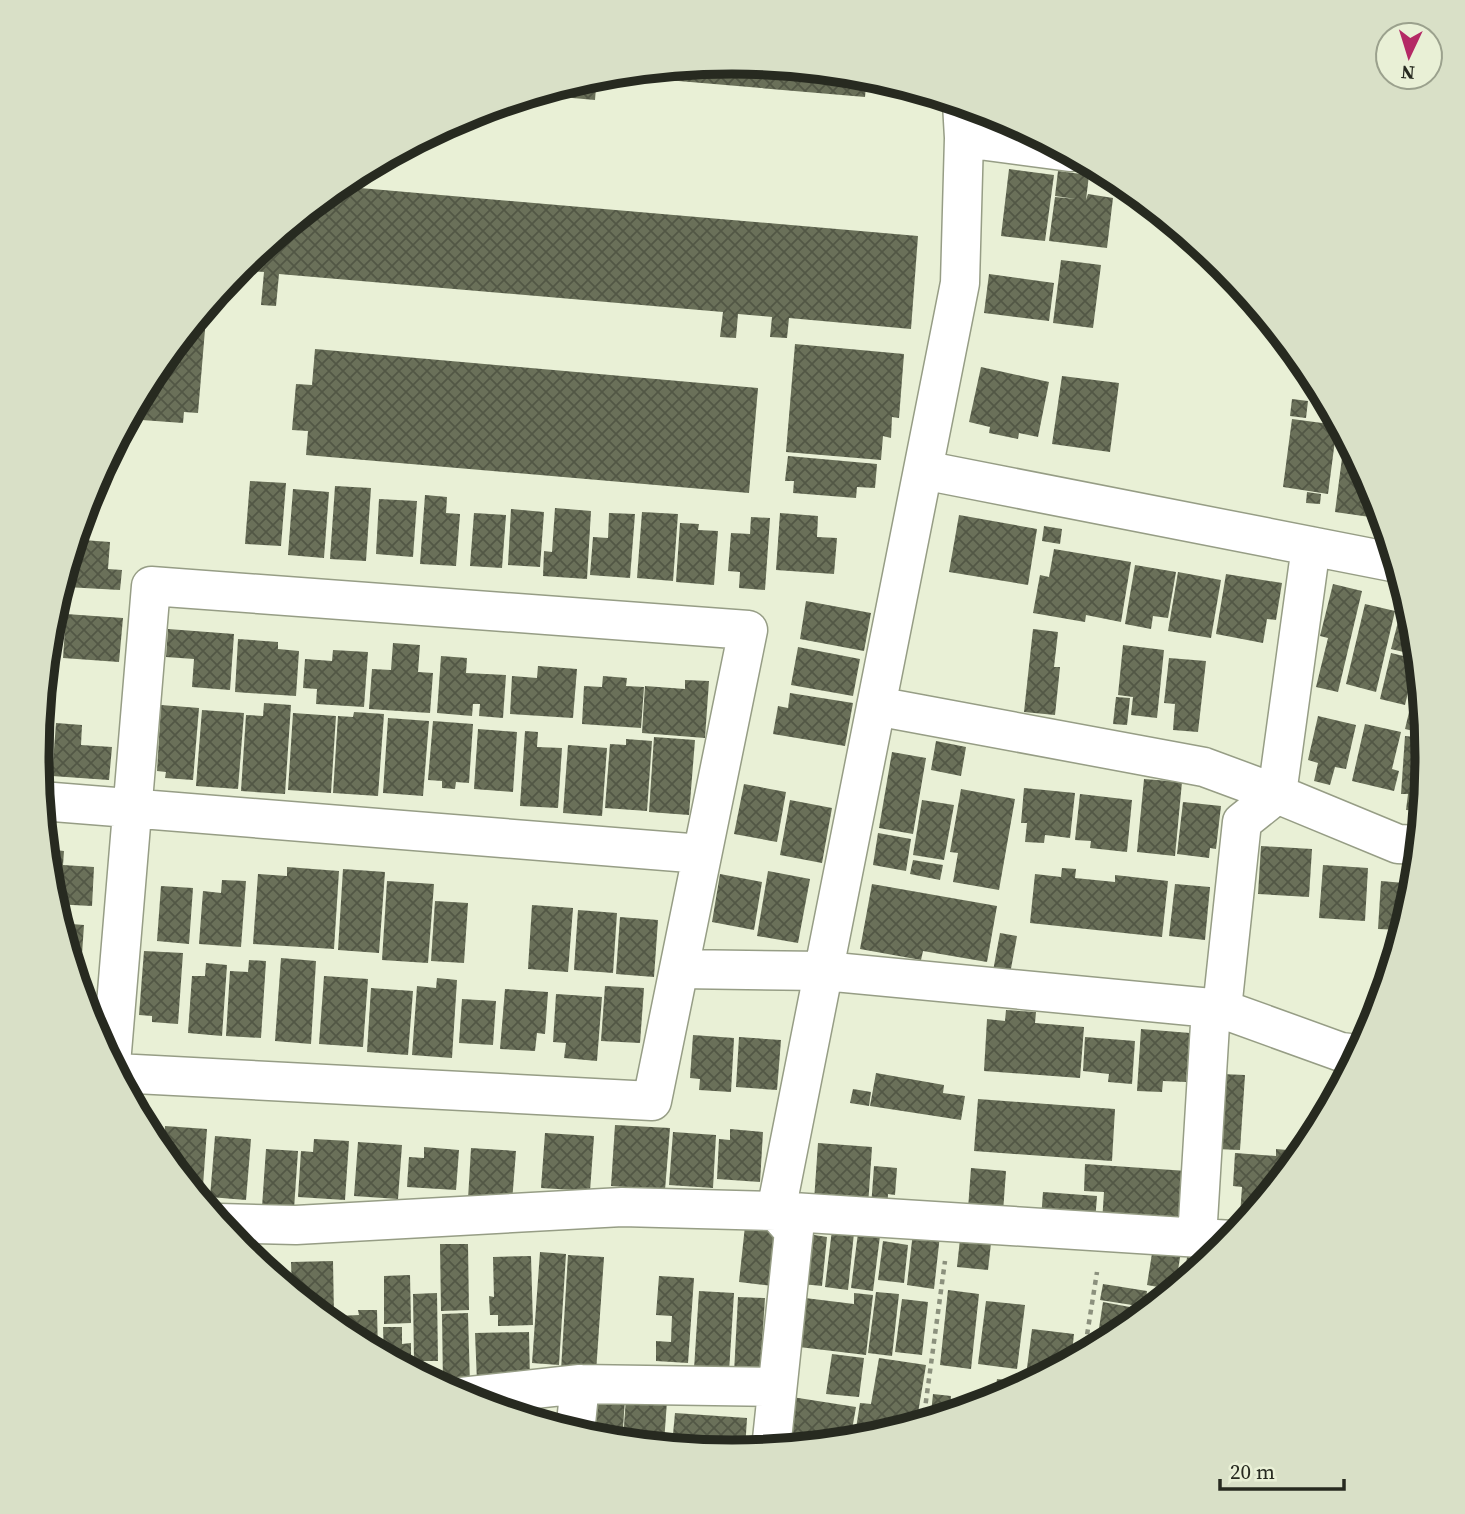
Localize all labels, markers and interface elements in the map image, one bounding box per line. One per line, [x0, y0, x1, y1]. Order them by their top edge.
north arrow [1374, 21, 1444, 91]
text: N [1400, 59, 1416, 86]
scale bar [1220, 1448, 1344, 1492]
text: 20 m [1230, 1457, 1275, 1486]

